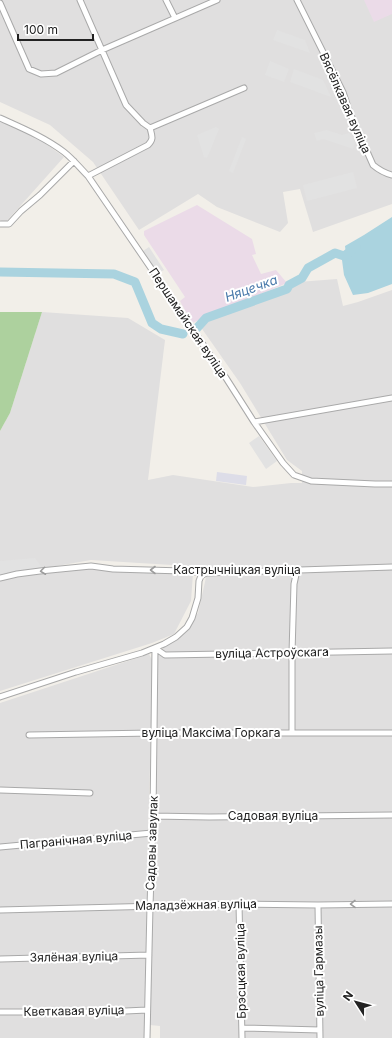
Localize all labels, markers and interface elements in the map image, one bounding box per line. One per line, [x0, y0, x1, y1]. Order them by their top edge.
scale bar [18, 16, 93, 42]
text: 100 m [24, 22, 58, 37]
street label: Вясёлкавая вуліца [316, 50, 374, 156]
street label: Першамайская вуліца [146, 265, 231, 381]
water label: Няцечка [223, 271, 279, 305]
street label: Кастрычніцкая вуліца [173, 562, 301, 577]
one-way arrow [40, 566, 46, 575]
one-way arrow [150, 566, 156, 574]
street label: вуліца Астроўскага [215, 644, 329, 661]
street label: вуліца Максіма Горкага [142, 725, 280, 740]
street label: Садовы завулак [142, 795, 161, 891]
street label: Садовая вуліца [228, 808, 318, 823]
street label: Пагранічная вуліца [19, 827, 133, 852]
street label: Маладзёжная вуліца [135, 896, 257, 913]
one-way arrow [350, 900, 356, 908]
street label: Брэсцкая вуліца [232, 923, 249, 1019]
street label: вуліца Гармазы [310, 925, 327, 1017]
street label: Зялёная вуліца [30, 948, 118, 965]
north arrow [336, 982, 376, 1022]
text: N [340, 989, 356, 1004]
street label: Кветкавая вуліца [23, 1002, 125, 1019]

